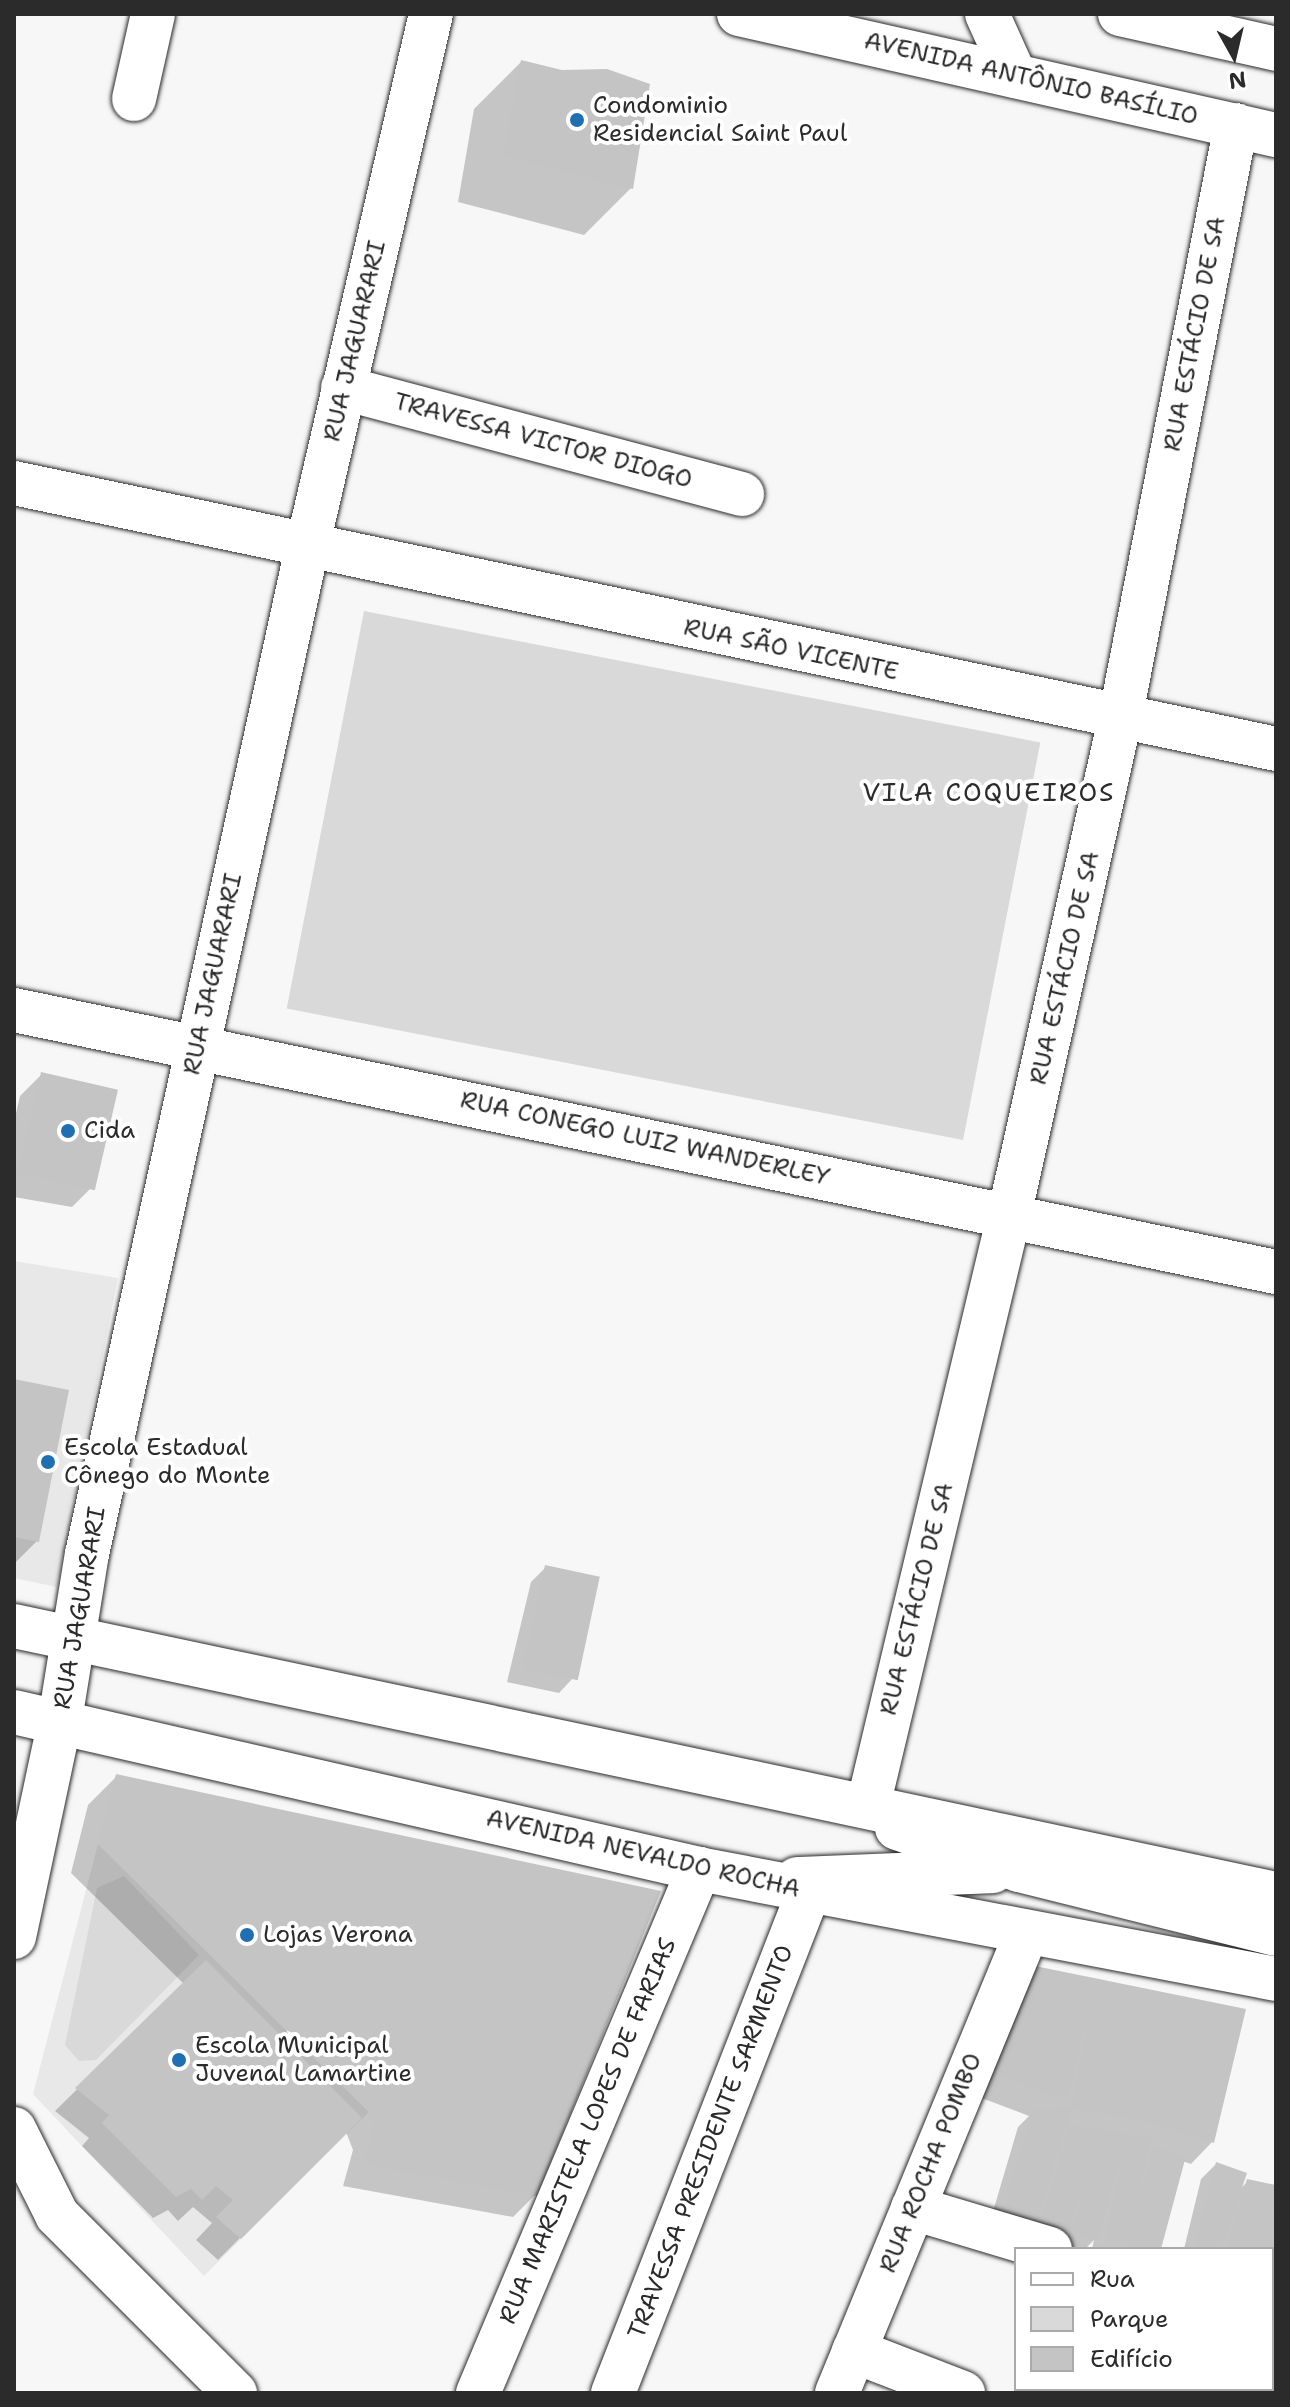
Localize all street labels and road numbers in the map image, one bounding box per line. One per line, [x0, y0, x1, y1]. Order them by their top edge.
street label: AVENIDA ANTÔNIO BASÍLIO [861, 27, 1201, 131]
street label: RUA ESTÁCIO DE SA [1158, 214, 1232, 454]
street label: RUA JAGUARARI [318, 238, 392, 444]
street label: TRAVESSA VICTOR DIOGO [391, 387, 695, 495]
street label: RUA SÃO VICENTE [681, 613, 901, 687]
street label: RUA ESTÁCIO DE SA [1024, 849, 1106, 1087]
street label: RUA JAGUARARI [178, 871, 248, 1077]
street label: RUA CONEGO LUIZ WANDERLEY [458, 1086, 832, 1192]
street label: RUA ESTÁCIO DE SA [874, 1480, 960, 1718]
street label: RUA JAGUARARI [48, 1504, 112, 1712]
street label: AVENIDA NEVALDO ROCHA [483, 1804, 803, 1904]
street label: RUA MARISTELA LOPES DE FARIAS [493, 1934, 683, 2328]
street label: TRAVESSA PRESIDENTE SARMENTO [622, 1941, 800, 2343]
street label: RUA ROCHA POMBO [874, 2049, 988, 2277]

